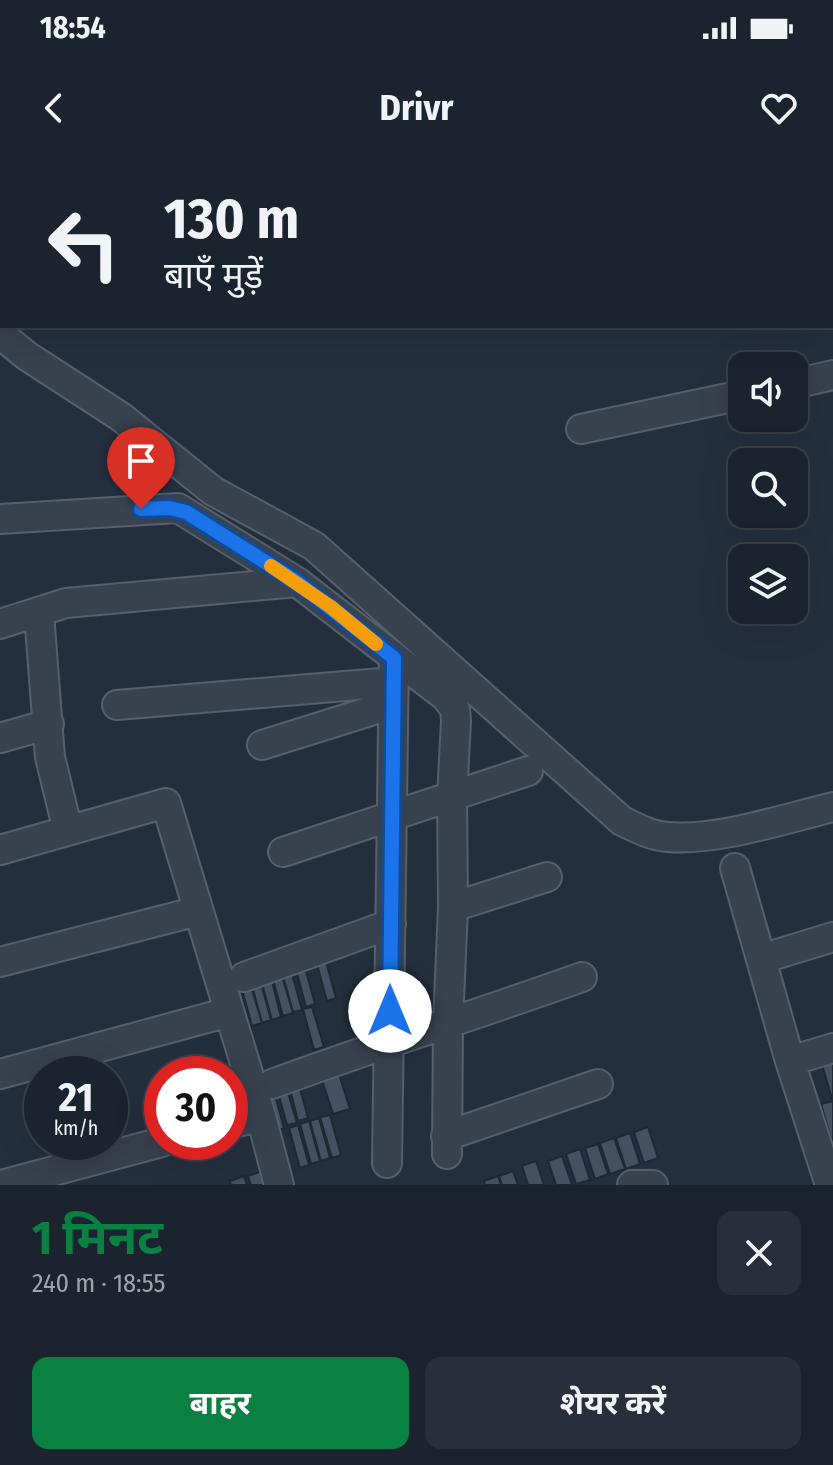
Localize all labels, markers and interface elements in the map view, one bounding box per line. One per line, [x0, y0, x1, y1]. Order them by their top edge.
text: 18:54 [40, 10, 106, 46]
icon: back [32, 86, 76, 130]
text: Drivr [379, 86, 454, 130]
icon: heart [757, 86, 801, 130]
text: 130 m [164, 186, 299, 253]
icon: left [32, 192, 136, 296]
text: बाएँ मुड़ें [164, 254, 263, 298]
map controls [728, 352, 808, 624]
button: sound [728, 352, 808, 432]
pin [107, 427, 175, 509]
icon: arrive [119, 439, 163, 483]
button: search [728, 448, 808, 528]
button: layers [728, 544, 808, 624]
position arrow [348, 969, 432, 1053]
speed limit sign: 30 [144, 1056, 248, 1160]
text: 21 [59, 1074, 93, 1122]
text: km/h [54, 1116, 98, 1140]
text: 1 मिनट [32, 1209, 163, 1267]
button: close [717, 1211, 801, 1295]
text: 240 m · 18:55 [32, 1268, 165, 1299]
button: बाहर [32, 1357, 409, 1449]
button: शेयर करें [425, 1357, 801, 1449]

